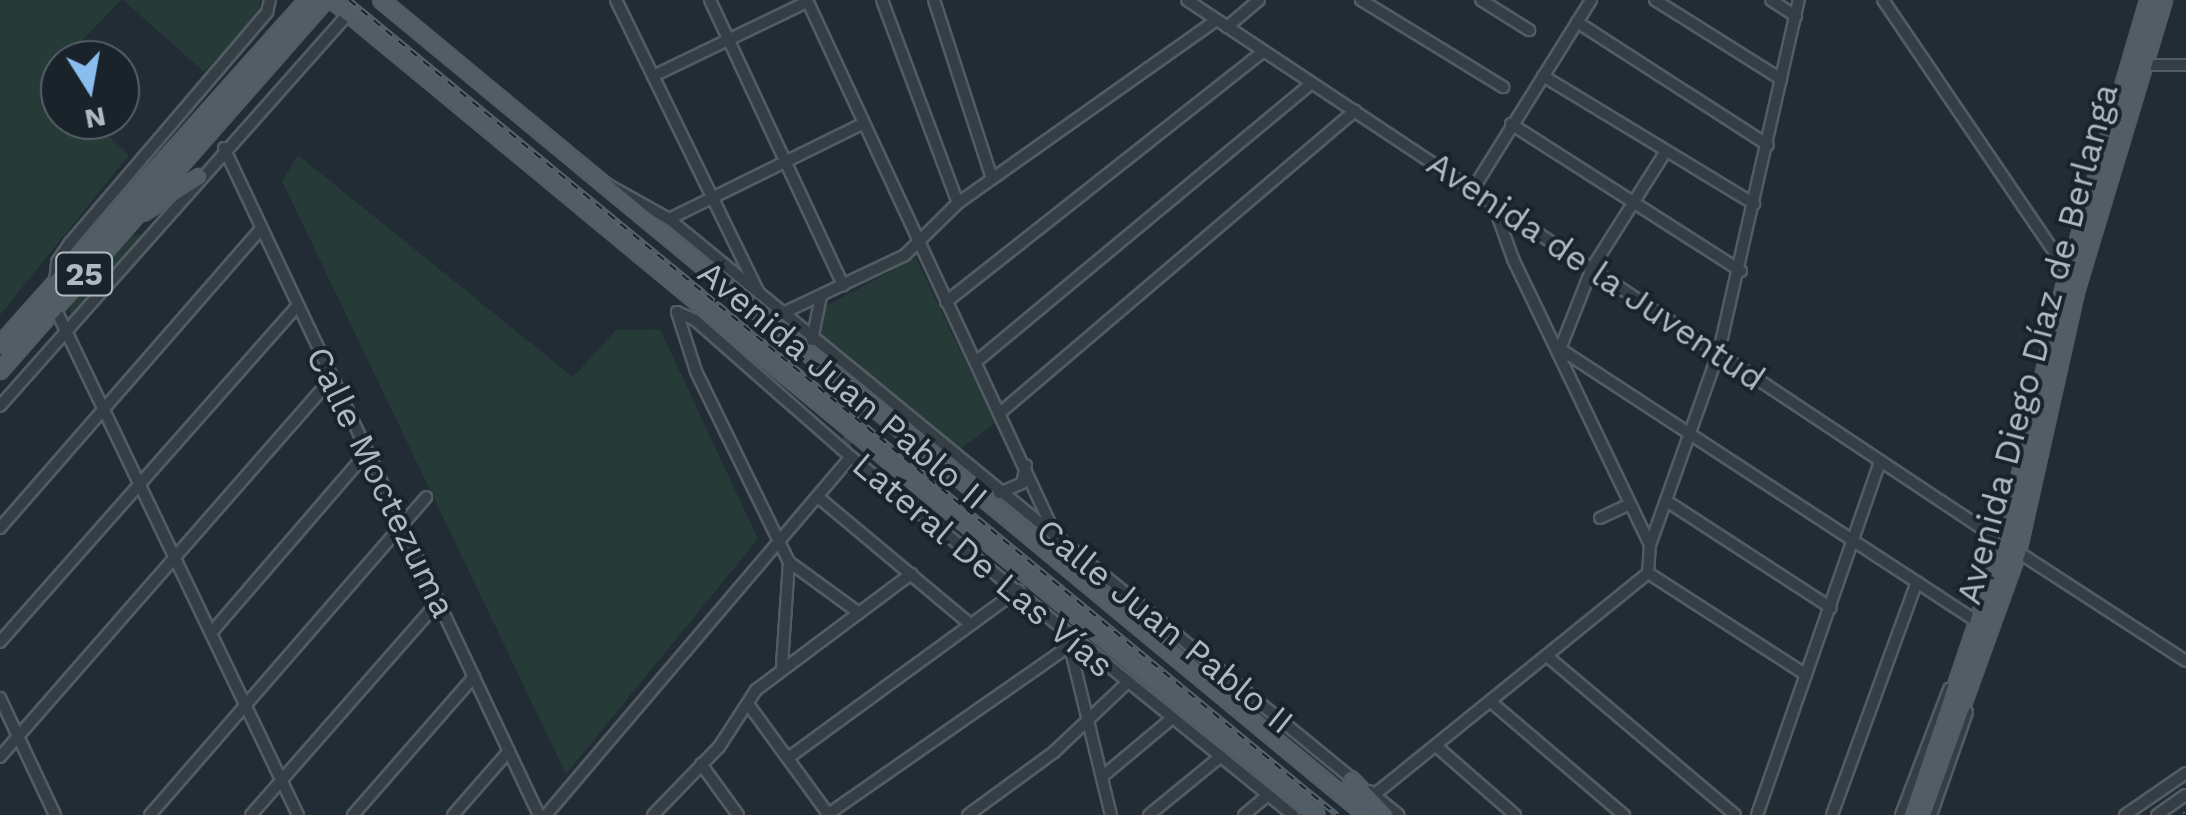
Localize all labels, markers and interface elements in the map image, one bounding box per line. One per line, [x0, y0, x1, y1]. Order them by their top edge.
north arrow [40, 40, 140, 140]
street label: Avenida Diego Díaz de Berlanga [1947, 79, 2127, 609]
text: N [82, 100, 109, 136]
street label: Avenida de la Juventud [1418, 142, 1774, 400]
road number: 25 [54, 247, 114, 301]
street label: Avenida Juan Pablo II [689, 251, 997, 519]
street label: Calle Moctezuma [297, 340, 465, 624]
street label: Lateral De Las Vías [843, 443, 1123, 687]
street label: Calle Juan Pablo II [1028, 509, 1302, 743]

